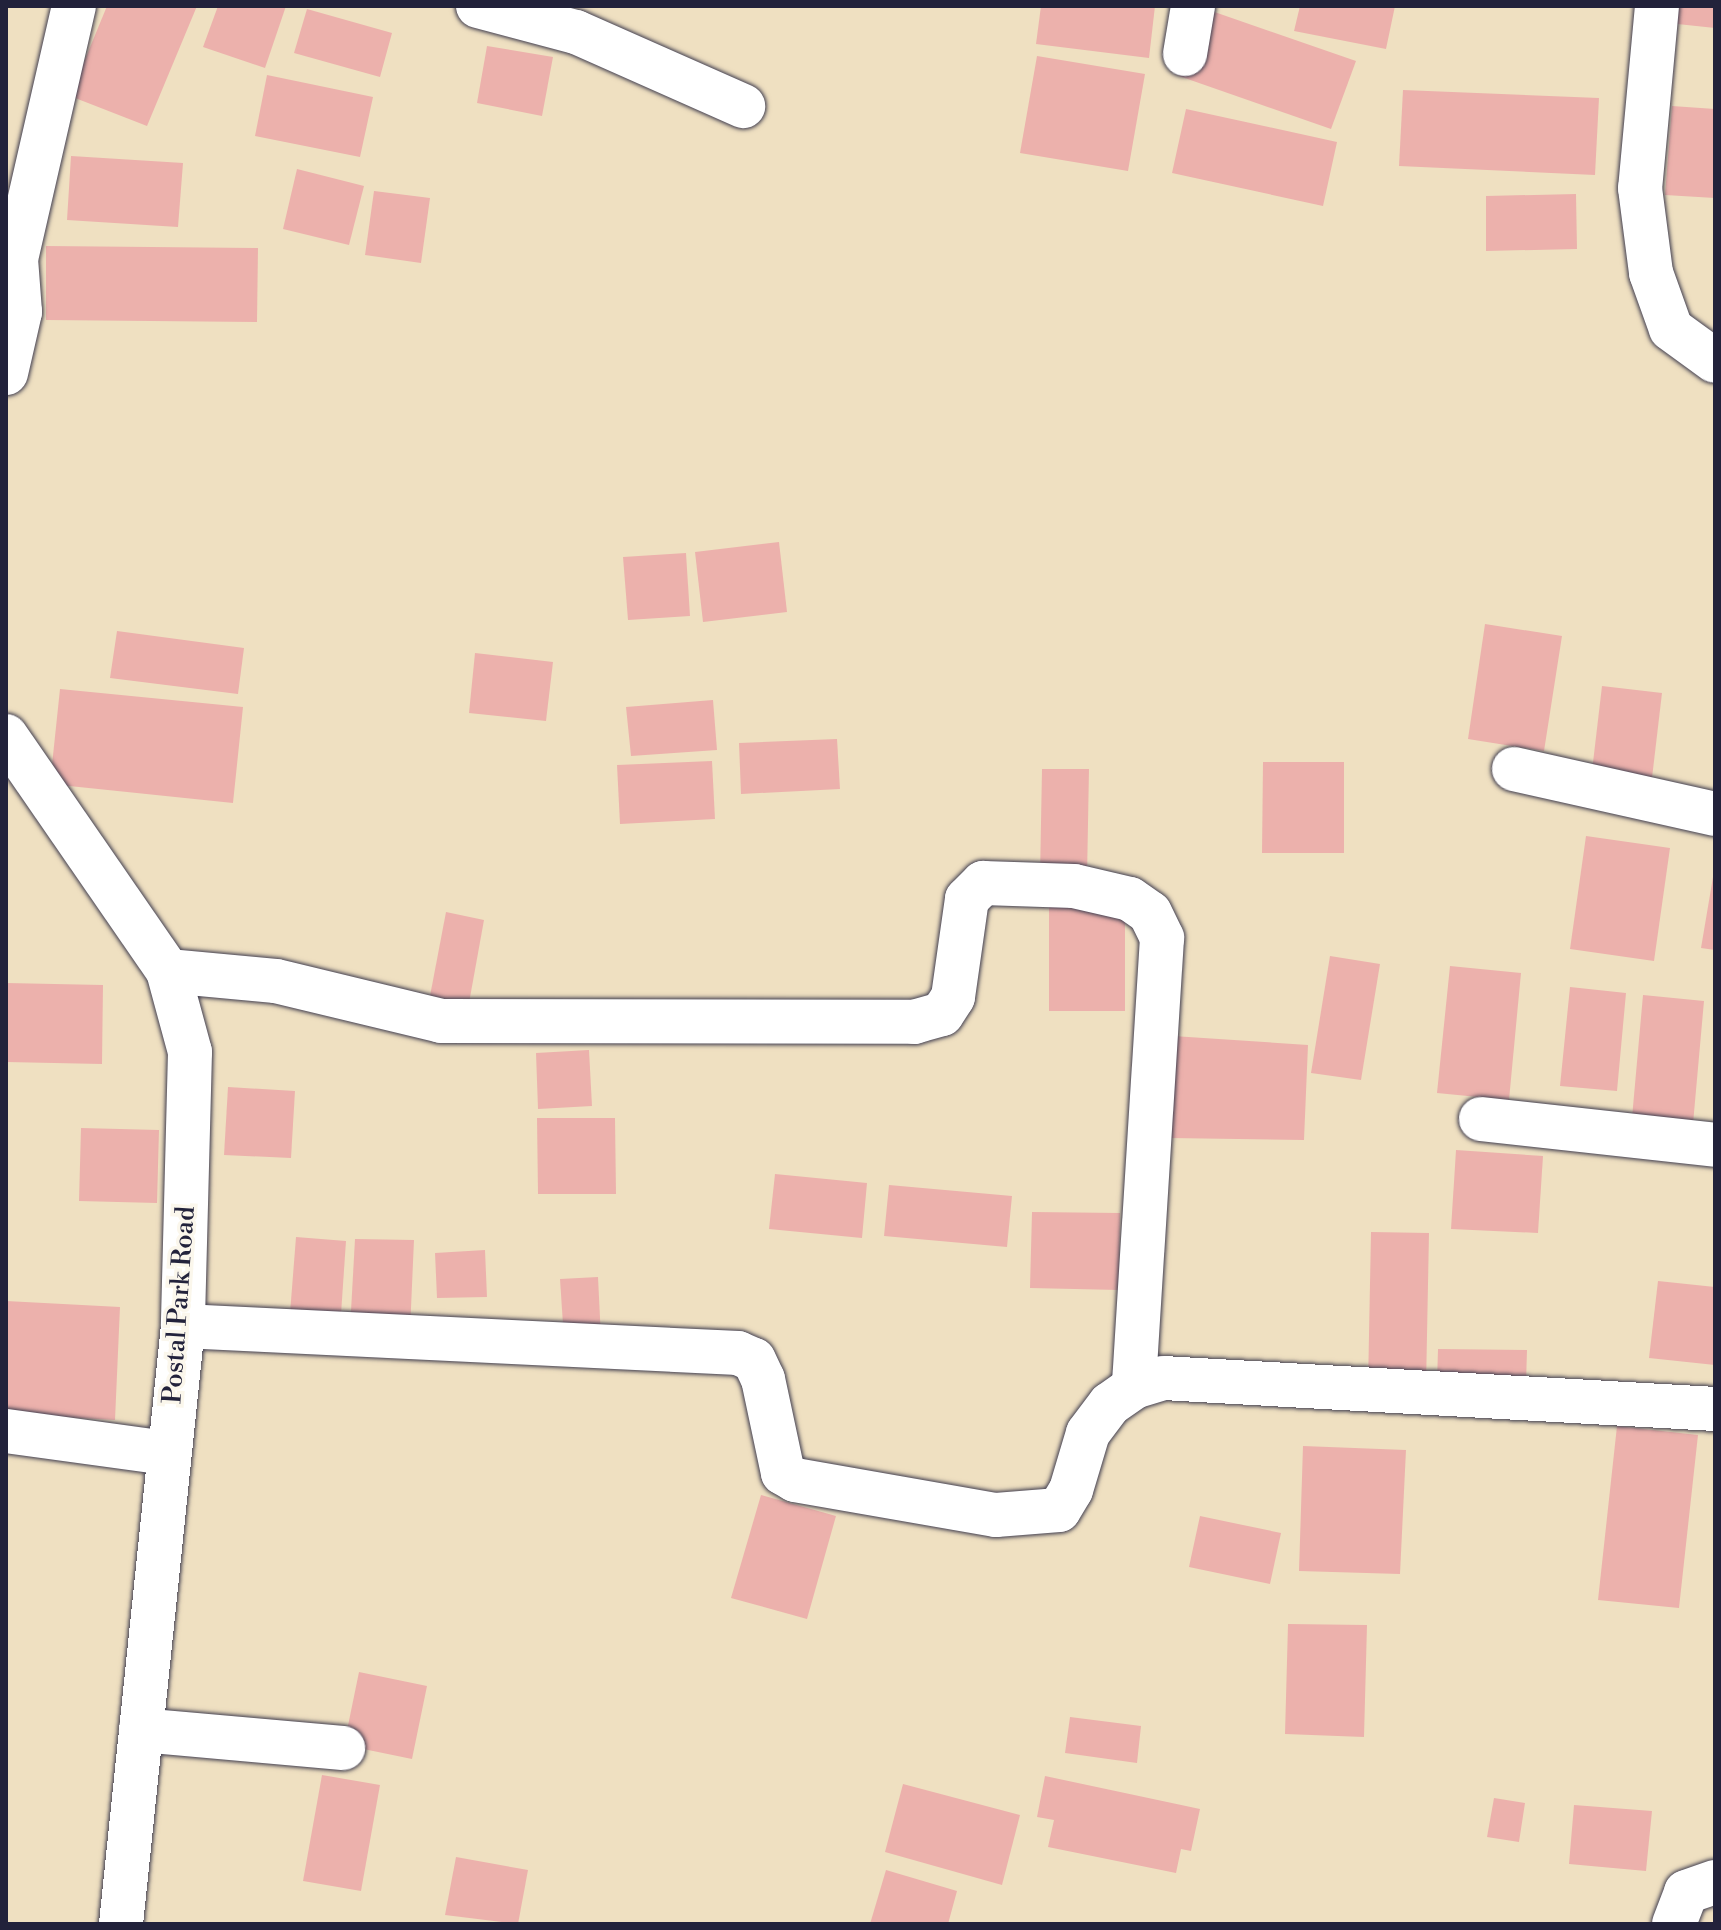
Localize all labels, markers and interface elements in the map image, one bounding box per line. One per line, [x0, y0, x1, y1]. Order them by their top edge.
street label: Postal Park Road [158, 1205, 202, 1405]

